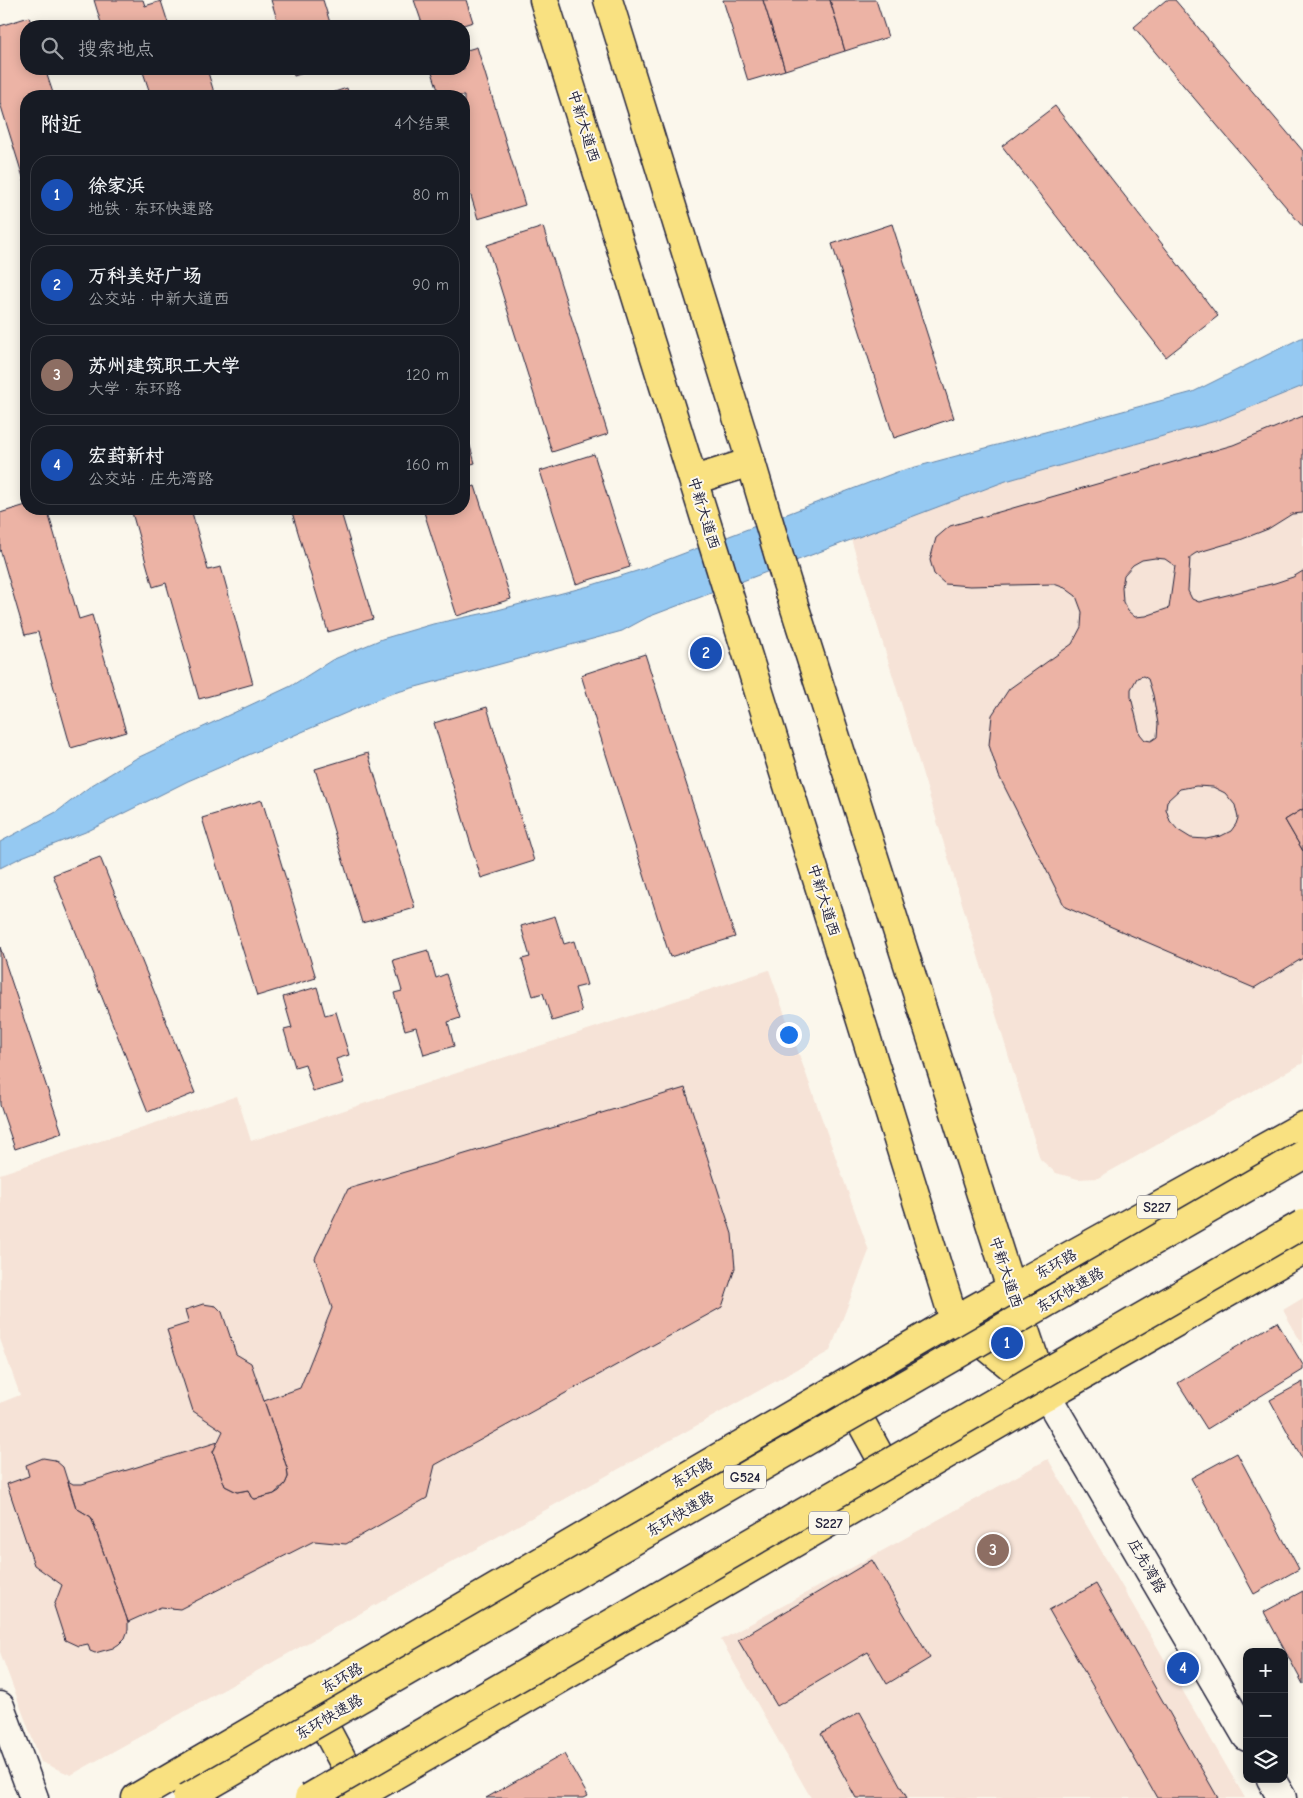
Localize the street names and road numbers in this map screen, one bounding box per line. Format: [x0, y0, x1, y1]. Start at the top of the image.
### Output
street label: 中新大道西 [564, 87, 604, 165]
street label: 中新大道西 [684, 474, 724, 552]
street label: 中新大道西 [804, 861, 844, 939]
road number: S227 [1137, 1196, 1177, 1218]
street label: 中新大道西 [986, 1234, 1026, 1310]
street label: 东环路 [1032, 1245, 1080, 1283]
street label: 东环快速路 [1033, 1263, 1107, 1317]
street label: 东环路 [668, 1454, 716, 1492]
road number: G524 [724, 1465, 766, 1488]
street label: 东环快速路 [643, 1487, 717, 1541]
road number: S227 [809, 1512, 849, 1535]
street label: 庄先湾路 [1124, 1536, 1170, 1596]
street label: 东环路 [318, 1659, 366, 1697]
street label: 东环快速路 [292, 1690, 366, 1744]

